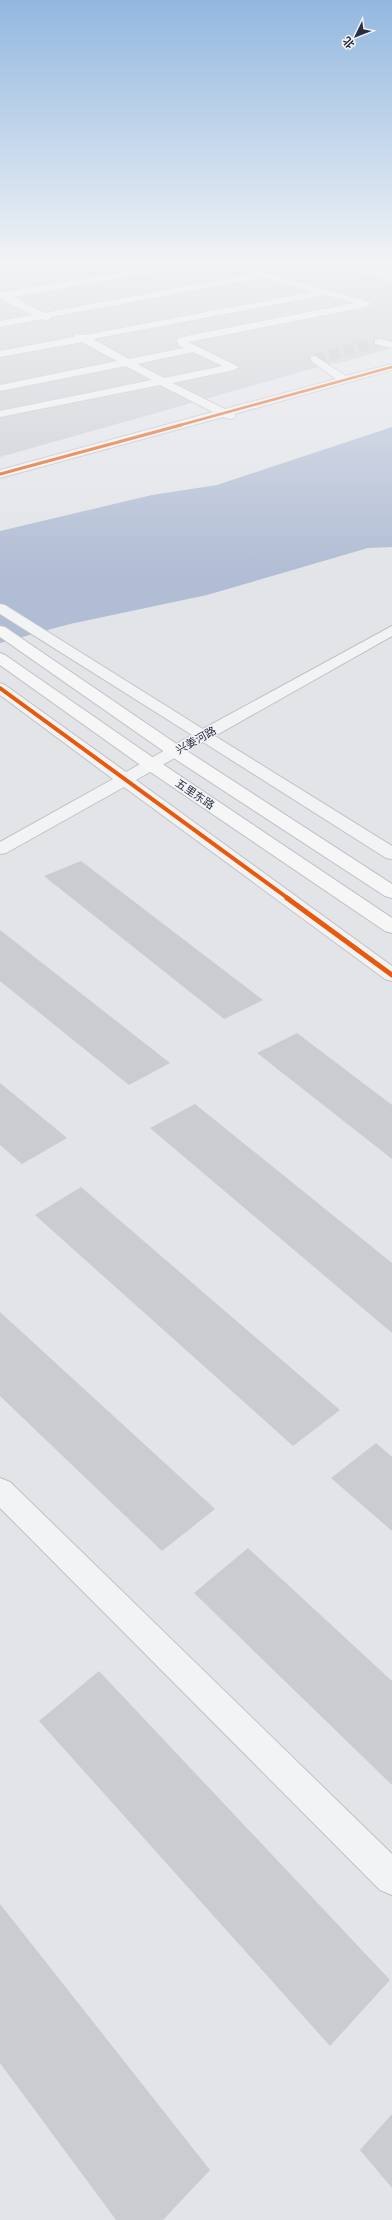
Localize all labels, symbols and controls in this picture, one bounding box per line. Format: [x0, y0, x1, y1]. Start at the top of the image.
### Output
north arrow [336, 16, 376, 56]
text: 北 [340, 34, 358, 52]
street label: 兴姜河路 [173, 723, 219, 757]
street label: 五里东路 [173, 776, 217, 812]

